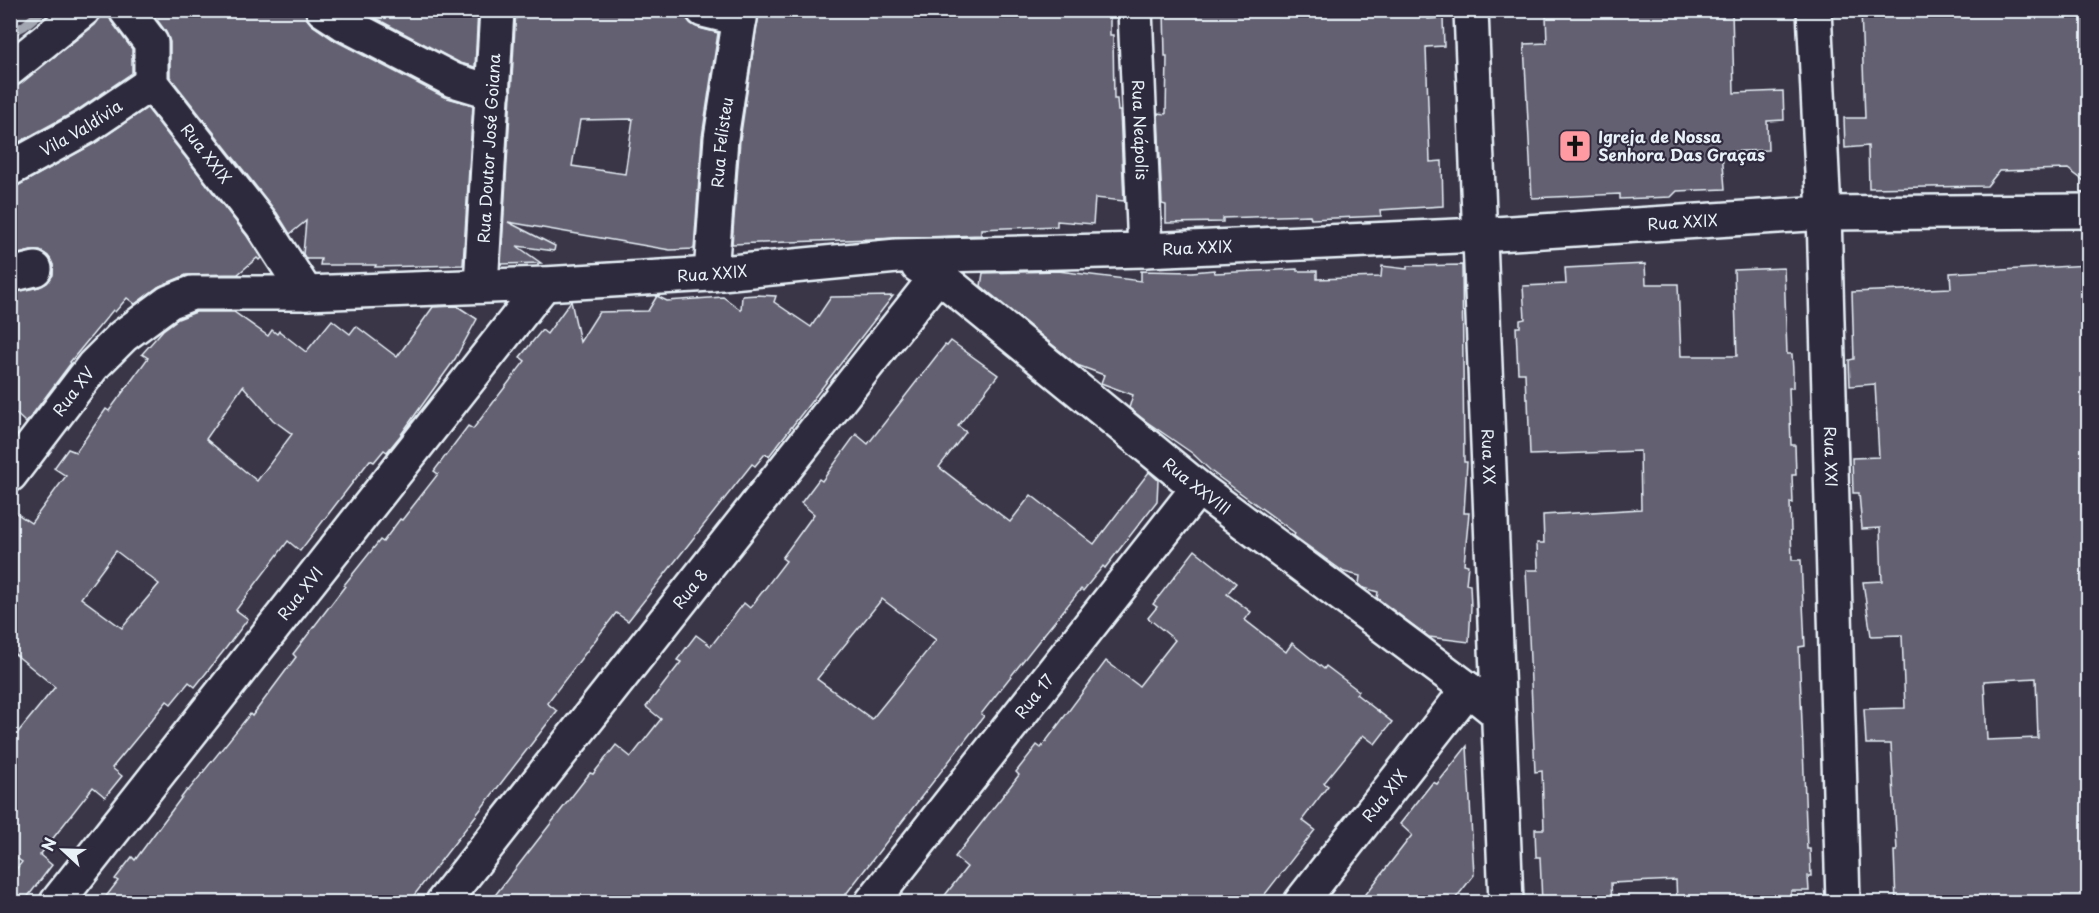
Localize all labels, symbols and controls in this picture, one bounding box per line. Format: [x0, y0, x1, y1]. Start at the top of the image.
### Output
street label: Rua Doutor José Goiana [471, 52, 506, 244]
street label: Rua Neápolis [1127, 79, 1155, 180]
street label: Vila Valdívia [35, 93, 126, 161]
street label: Rua Felisteu [704, 95, 738, 189]
street label: Rua XXIX [176, 118, 238, 188]
place label: Igreja de Nossa Senhora Das Graças [1598, 124, 1765, 166]
church icon: Igreja de Nossa Senhora Das Graças [1557, 128, 1593, 164]
street label: Rua XXIX [1647, 207, 1719, 235]
street label: Rua XXIX [1162, 233, 1233, 260]
street label: Rua XXIX [676, 258, 749, 287]
street label: Rua XV [46, 361, 100, 421]
street label: Rua XXI [1819, 426, 1845, 487]
street label: Rua XX [1476, 428, 1503, 485]
street label: Rua XXVIII [1158, 451, 1236, 520]
street label: Rua XVI [271, 561, 328, 625]
street label: Rua 8 [666, 563, 713, 613]
street label: Rua 17 [1008, 668, 1059, 723]
street label: Rua XIX [1355, 764, 1412, 826]
north arrow [33, 820, 93, 880]
text: N [35, 834, 62, 854]

